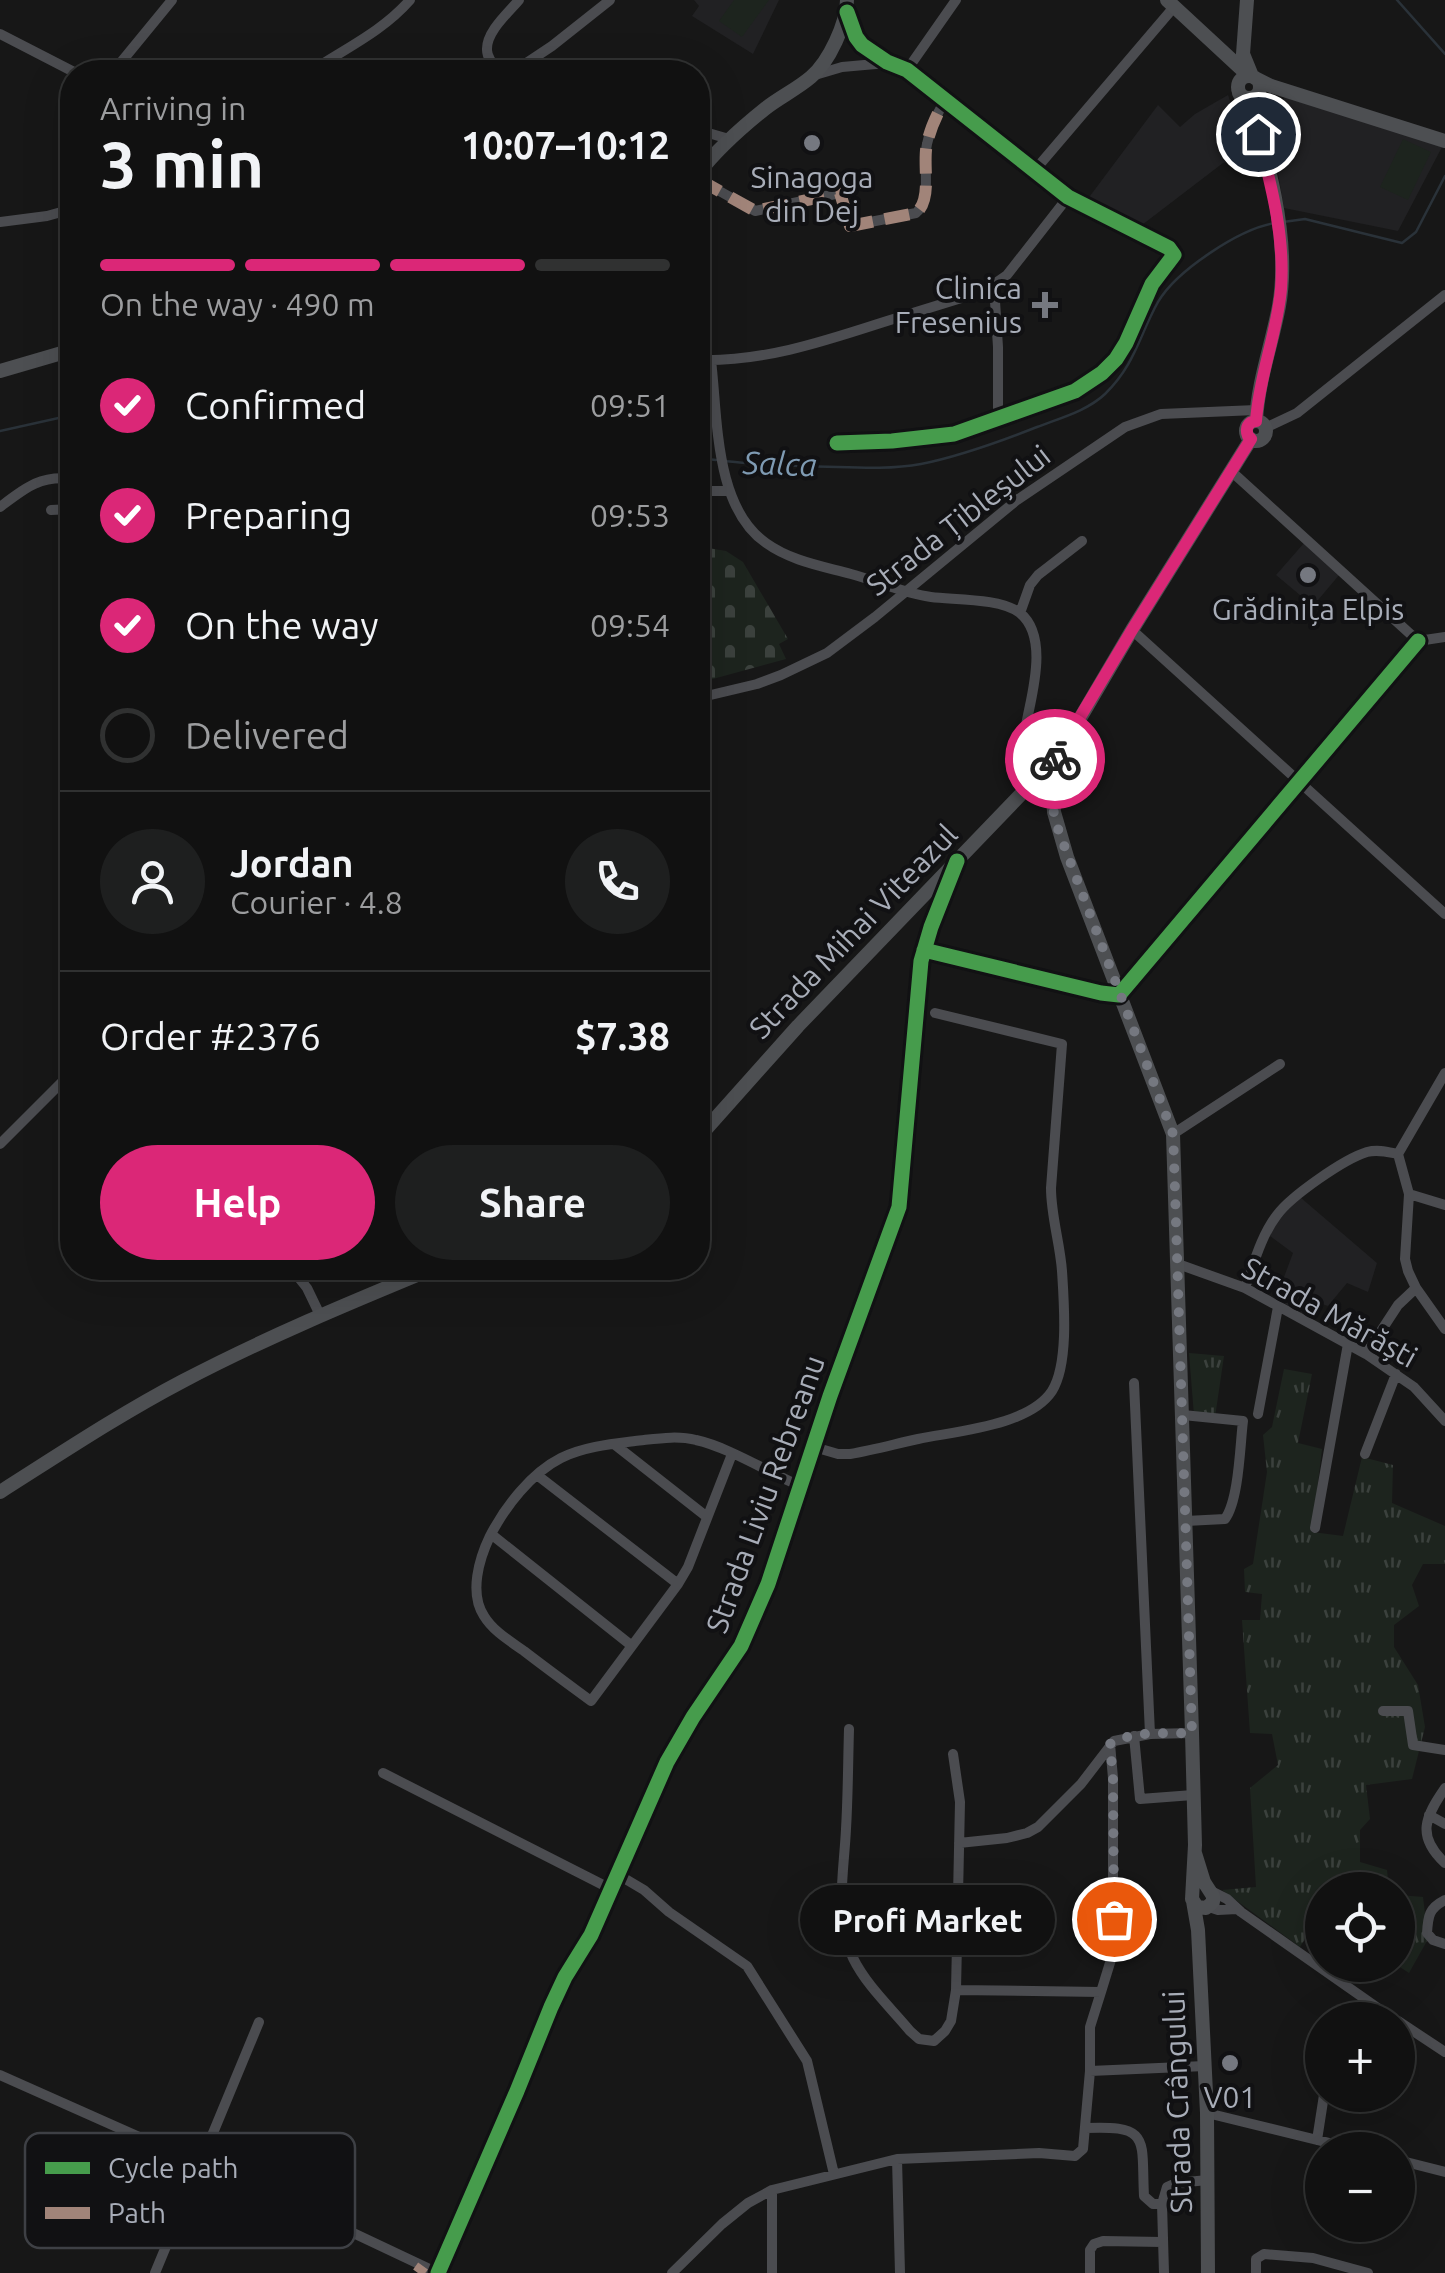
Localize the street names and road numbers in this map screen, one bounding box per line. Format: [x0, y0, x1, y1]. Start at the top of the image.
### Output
street label: Strada Țibleșului [860, 438, 1056, 602]
street label: Strada Mihai Viteazul [742, 817, 964, 1045]
street label: Strada Mărăști [1237, 1250, 1423, 1374]
street label: Strada Liviu Rebreanu [699, 1351, 831, 1637]
street label: Strada Crângului [1156, 1990, 1198, 2214]

